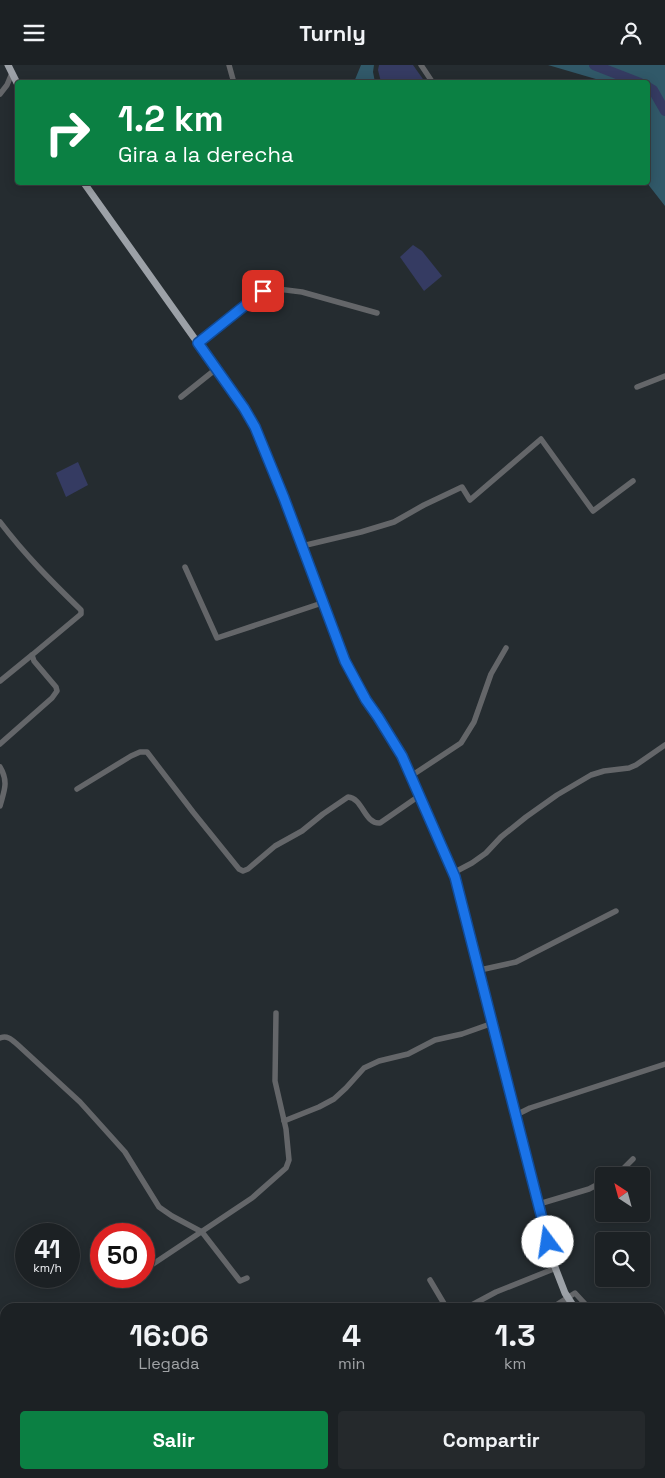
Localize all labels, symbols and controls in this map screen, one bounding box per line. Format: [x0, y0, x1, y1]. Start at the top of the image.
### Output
icon: menu [20, 19, 48, 47]
text: Turnly [299, 19, 366, 47]
icon: person [617, 19, 645, 47]
text: 1.2 km [118, 97, 224, 141]
icon: right [35, 100, 100, 165]
text: Gira a la derecha [118, 140, 294, 168]
pin [242, 270, 284, 312]
icon: arrive [249, 277, 277, 305]
north arrow [595, 1167, 650, 1223]
map controls [595, 1167, 650, 1287]
position arrow [521, 1215, 573, 1267]
speed limit sign: 50 [90, 1223, 155, 1288]
button: search [595, 1232, 650, 1287]
text: 41 [34, 1233, 61, 1265]
text: km/h [33, 1260, 62, 1276]
text: 16:06 [129, 1316, 208, 1355]
text: 4 [342, 1316, 361, 1355]
text: 1.3 [495, 1316, 536, 1355]
text: Llegada [138, 1353, 199, 1374]
text: min [338, 1353, 365, 1374]
text: km [504, 1353, 526, 1374]
button: Salir [20, 1411, 328, 1469]
button: Compartir [338, 1411, 645, 1469]

